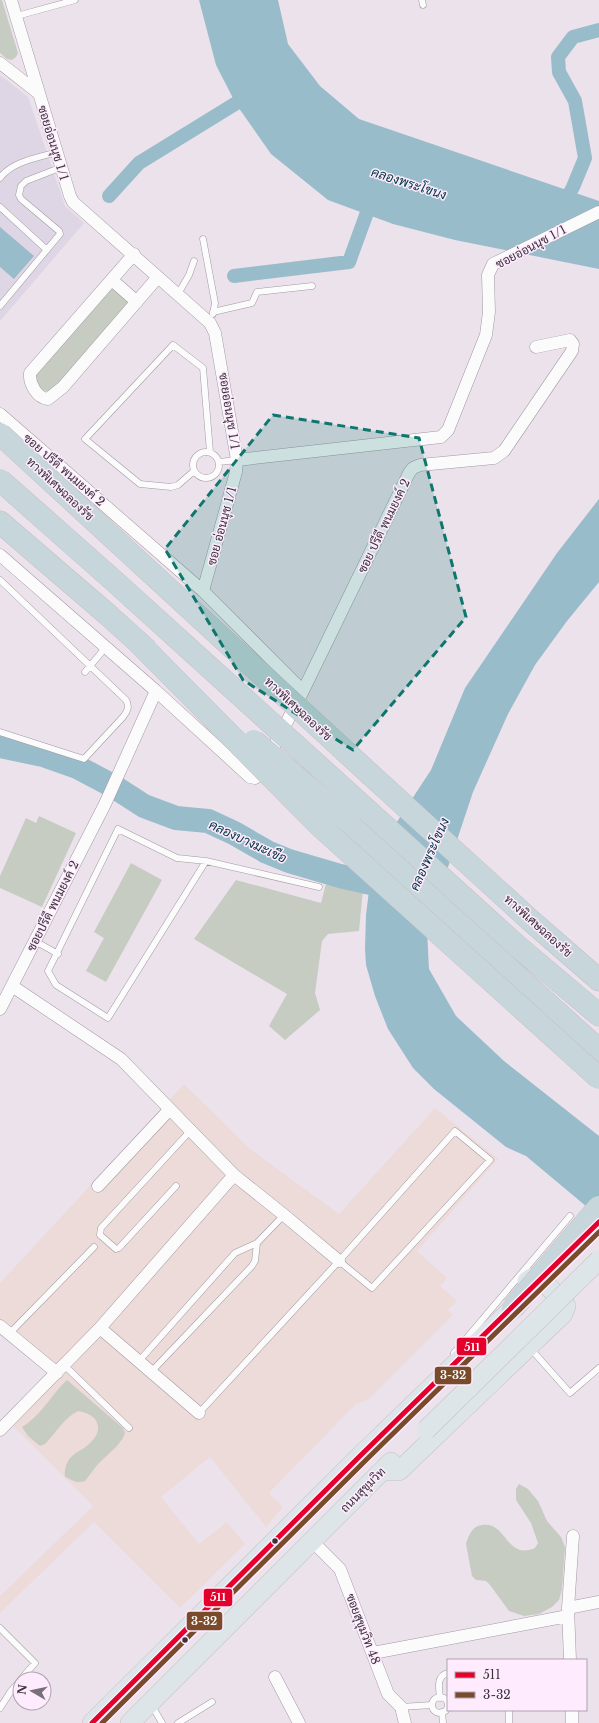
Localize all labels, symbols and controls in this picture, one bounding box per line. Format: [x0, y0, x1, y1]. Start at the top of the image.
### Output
street label: ซอยอ่อนนุช 1/1 [33, 104, 72, 183]
water label: คลองพระโขนง [369, 163, 449, 204]
street label: ซอยอ่อนนุช 1/1 [493, 222, 569, 273]
street label: ซอยอ่อนนุช 1/1 [214, 371, 243, 451]
street label: ซอย ปรีดี พนมยงค์ 2 [21, 430, 108, 509]
street label: ทางพิเศษฉลองรัช [24, 454, 97, 524]
street label: ซอย ปรีดี พนมยงค์ 2 [354, 476, 413, 575]
street label: ซอย อ่อนนุช 1/1 [204, 485, 241, 567]
street label: ทางพิเศษฉลองรัช [262, 674, 335, 744]
water label: คลองบางมะเขือ [206, 815, 290, 867]
water label: คลองพระโขนง [406, 815, 453, 893]
street label: ซอยปรีดี พนมยงค์ 2 [23, 858, 82, 954]
street label: ทางพิเศษฉลองรัช [501, 891, 575, 960]
line badge: 511 [456, 1337, 487, 1356]
text: 511 [464, 1340, 480, 1354]
line badge: 3-32 [434, 1366, 472, 1385]
text: 3-32 [440, 1368, 466, 1382]
street label: ถนนสุขุมวิท [337, 1464, 390, 1517]
unlabelled marker [270, 1536, 280, 1546]
line badge: 511 [203, 1588, 233, 1607]
text: 511 [210, 1590, 226, 1604]
street label: ซอยสุขุมวิท 48 [341, 1591, 384, 1667]
line badge: 3-32 [186, 1611, 223, 1631]
text: 3-32 [191, 1614, 217, 1628]
unlabelled marker [180, 1635, 190, 1645]
legend [447, 1659, 587, 1711]
text: 511 [483, 1667, 501, 1682]
north arrow [12, 1671, 52, 1711]
text: N [14, 1683, 30, 1696]
text: 3-32 [483, 1687, 511, 1702]

